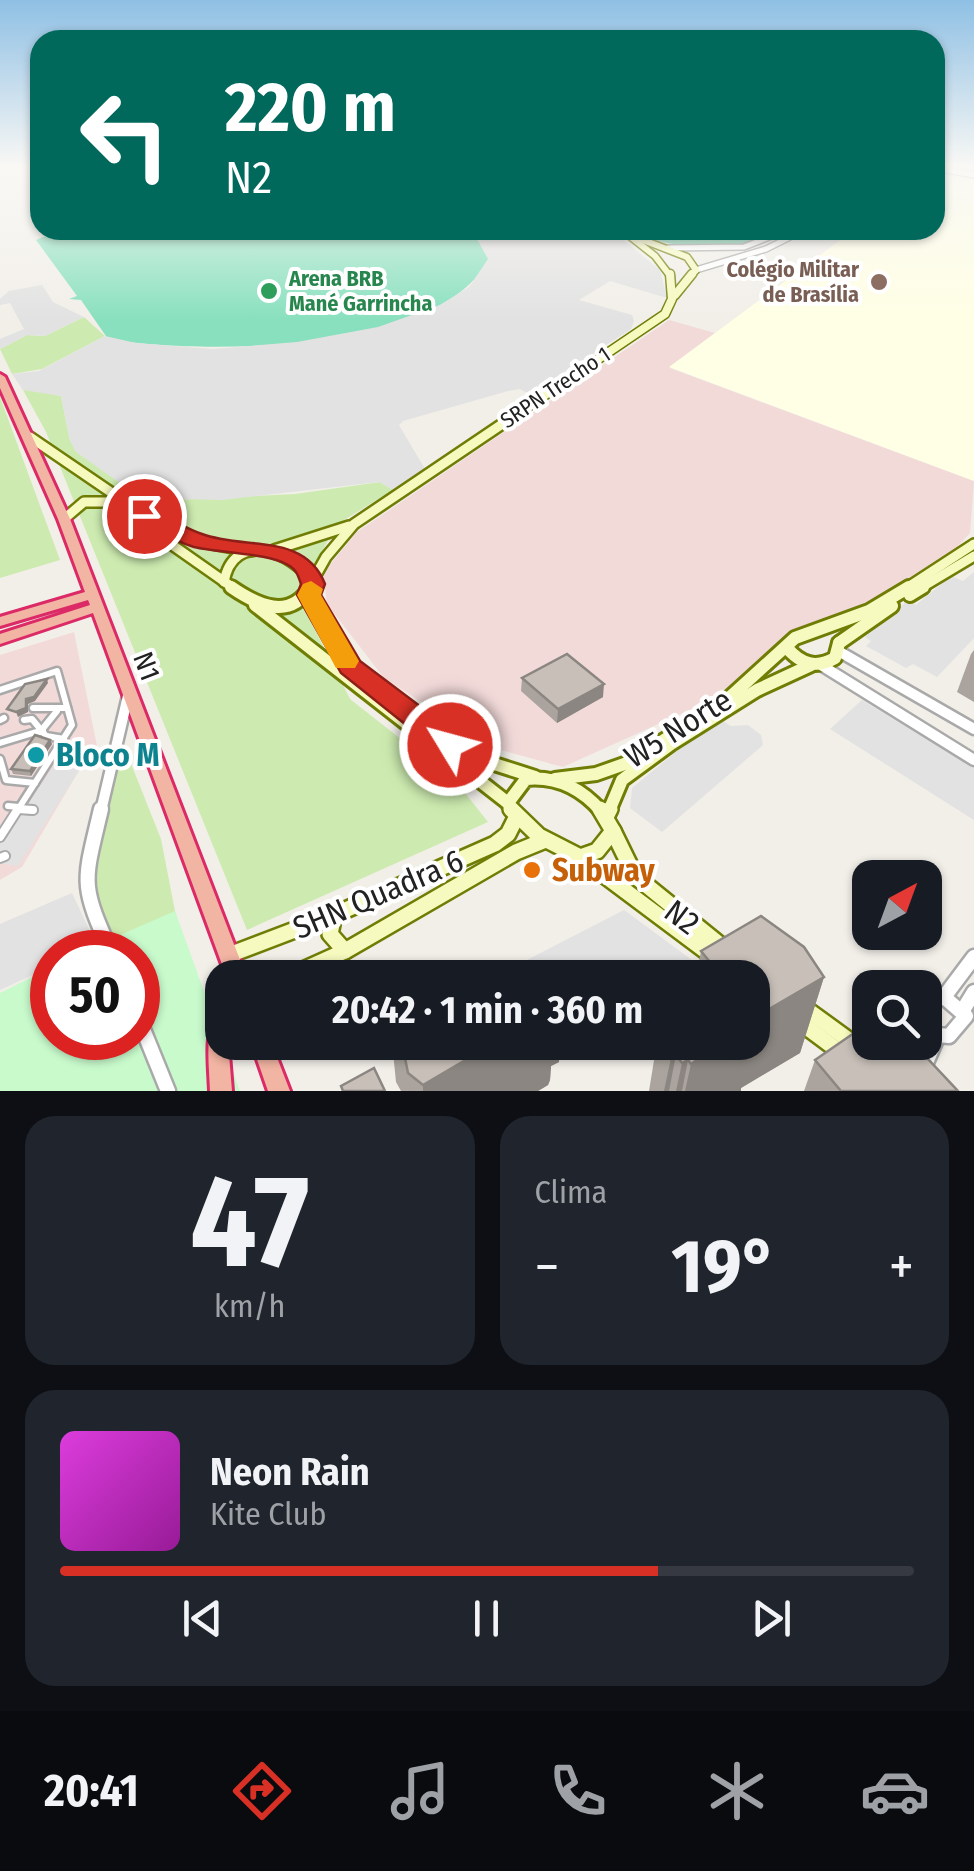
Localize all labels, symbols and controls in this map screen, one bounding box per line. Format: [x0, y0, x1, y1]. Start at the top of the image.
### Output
text: 220 m [225, 66, 396, 150]
icon: left [60, 70, 190, 200]
text: N2 [225, 151, 272, 205]
place label: Colégio Militar de Brasília [726, 256, 860, 308]
place label: Arena BRB Mané Garrincha [288, 265, 432, 317]
marker: Colégio Militar de Brasília [868, 271, 890, 293]
marker: Arena BRB Mané Garrincha [258, 280, 280, 302]
street label: SRPN Trecho 1 [495, 341, 615, 434]
pin [102, 474, 187, 559]
icon: arrive [117, 489, 172, 544]
street label: N1 [126, 647, 167, 685]
street label: W5 Norte [617, 680, 739, 776]
position arrow [398, 693, 502, 797]
place label: Bloco M [56, 736, 160, 774]
marker: Bloco M [25, 744, 47, 766]
street label: SHN Quadra 6 [287, 841, 469, 947]
place label: Subway [552, 851, 655, 889]
marker: Subway [521, 859, 543, 881]
north arrow [852, 860, 942, 950]
map controls [852, 860, 942, 1060]
street label: N2 [657, 892, 707, 942]
speed limit sign: 50 [30, 930, 160, 1060]
button: search [852, 970, 942, 1060]
text: 20:42 · 1 min · 360 m [332, 987, 643, 1033]
text: 47 [190, 1144, 309, 1300]
text: Clima [535, 1173, 607, 1211]
text: 19° [671, 1222, 777, 1312]
text: − [535, 1234, 559, 1300]
text: + [889, 1234, 914, 1300]
text: km/h [214, 1287, 285, 1325]
text: Neon Rain [210, 1449, 370, 1495]
text: Kite Club [210, 1495, 326, 1533]
icon: previous [175, 1591, 230, 1646]
icon: pause [459, 1591, 514, 1646]
icon: next [744, 1591, 799, 1646]
icon: directions [227, 1756, 297, 1826]
icon: music [385, 1756, 455, 1826]
icon: phone [543, 1756, 613, 1826]
icon: climate [702, 1756, 772, 1826]
icon: car [860, 1756, 930, 1826]
text: 20:41 [44, 1764, 139, 1818]

